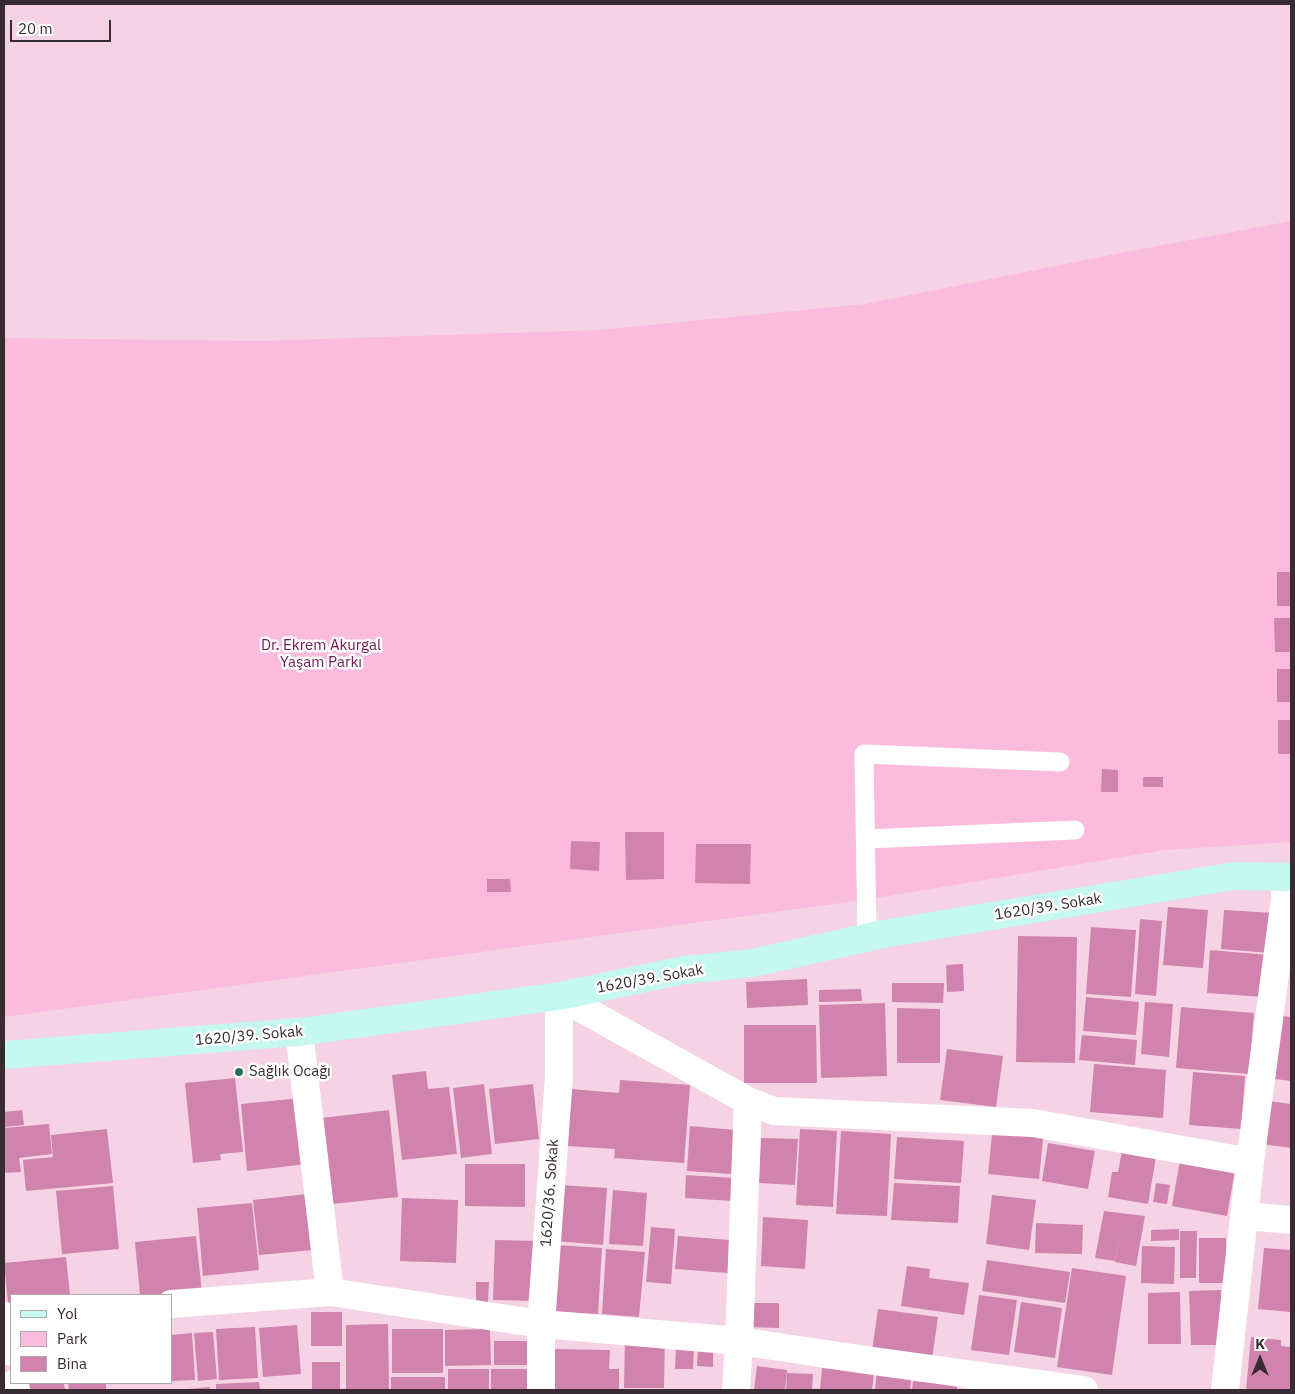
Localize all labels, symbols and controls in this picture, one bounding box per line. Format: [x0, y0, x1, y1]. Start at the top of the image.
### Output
scale bar [12, 10, 114, 42]
text: 20 m [18, 19, 53, 38]
park label: Dr. Ekrem Akurgal Yaşam Parkı [261, 637, 381, 672]
street label: 1620/39. Sokak [993, 890, 1103, 924]
street label: 1620/39. Sokak [595, 961, 705, 997]
street label: 1620/39. Sokak [194, 1022, 304, 1050]
place label: Sağlık Ocağı [249, 1063, 331, 1081]
marker: Sağlık Ocağı [233, 1066, 245, 1078]
street label: 1620/36. Sokak [537, 1138, 563, 1248]
legend [10, 1294, 172, 1384]
text: Yol [57, 1304, 78, 1323]
text: Park [57, 1329, 87, 1348]
north arrow [1235, 1334, 1285, 1384]
text: K [1255, 1335, 1265, 1353]
text: Bina [57, 1354, 87, 1373]

